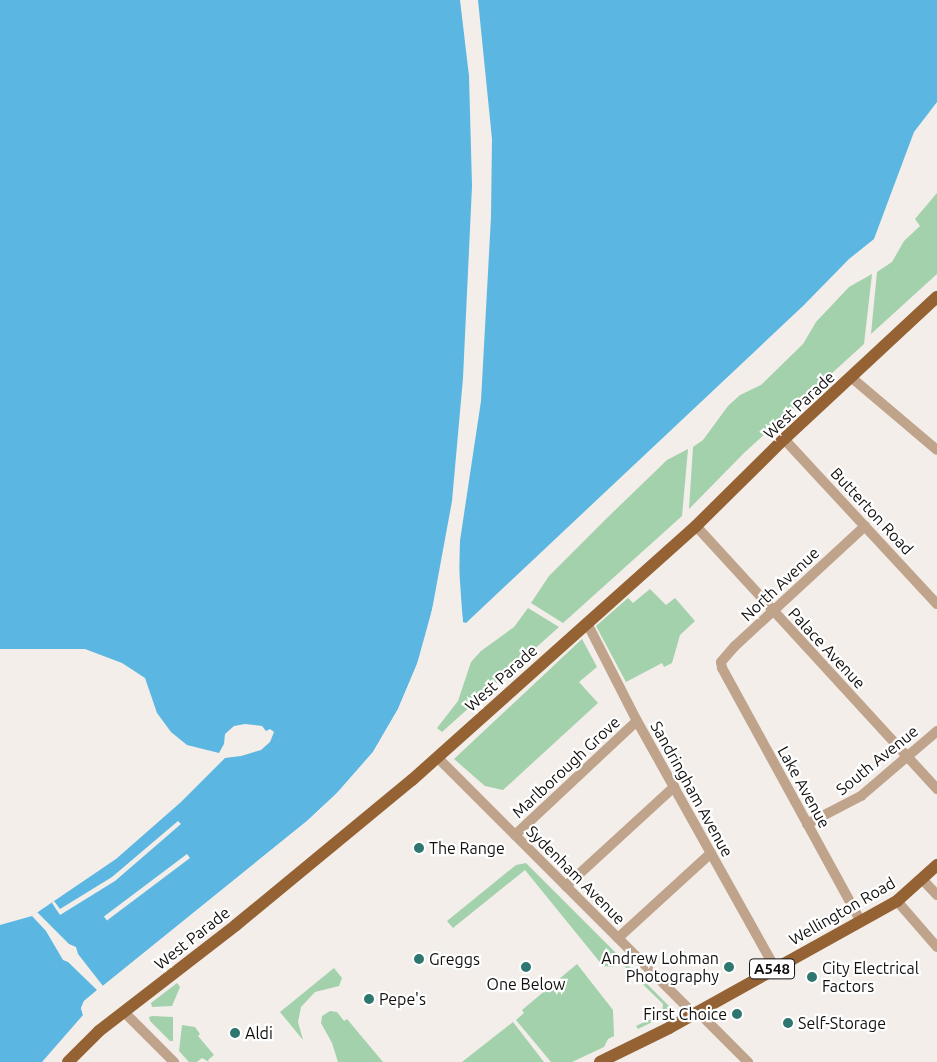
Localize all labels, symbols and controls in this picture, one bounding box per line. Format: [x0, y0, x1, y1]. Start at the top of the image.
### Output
street label: West Parade [759, 367, 839, 443]
street label: Butterton Road [827, 463, 917, 559]
street label: North Avenue [737, 543, 823, 625]
street label: Palace Avenue [785, 603, 869, 693]
street label: West Parade [461, 641, 541, 715]
street label: Marlborough Grove [508, 712, 624, 822]
street label: Sandringham Avenue [647, 718, 737, 860]
street label: South Avenue [832, 721, 922, 799]
street label: Lake Avenue [774, 743, 834, 831]
street label: Sydenham Avenue [523, 822, 629, 928]
place label: The Range [429, 838, 505, 858]
marker: The Range [413, 842, 425, 854]
street label: Wellington Road [786, 873, 898, 949]
street label: West Parade [150, 903, 234, 973]
place label: Andrew Lohman Photography [601, 948, 719, 986]
place label: Greggs [429, 949, 480, 969]
marker: Greggs [413, 953, 425, 965]
road number: A548 [748, 956, 796, 982]
place label: City Electrical Factors [822, 958, 919, 996]
marker: One Below [520, 961, 532, 973]
marker: Andrew Lohman Photography [723, 961, 735, 973]
marker: City Electrical Factors [806, 971, 818, 983]
place label: One Below [487, 974, 565, 994]
place label: Pepe's [379, 989, 426, 1009]
marker: Pepe's [363, 993, 375, 1005]
place label: First Choice [643, 1004, 727, 1024]
marker: First Choice [731, 1008, 743, 1020]
place label: Self-Storage [798, 1013, 886, 1033]
marker: Self-Storage [782, 1017, 794, 1029]
place label: Aldi [245, 1023, 273, 1043]
marker: Aldi [229, 1027, 241, 1039]

